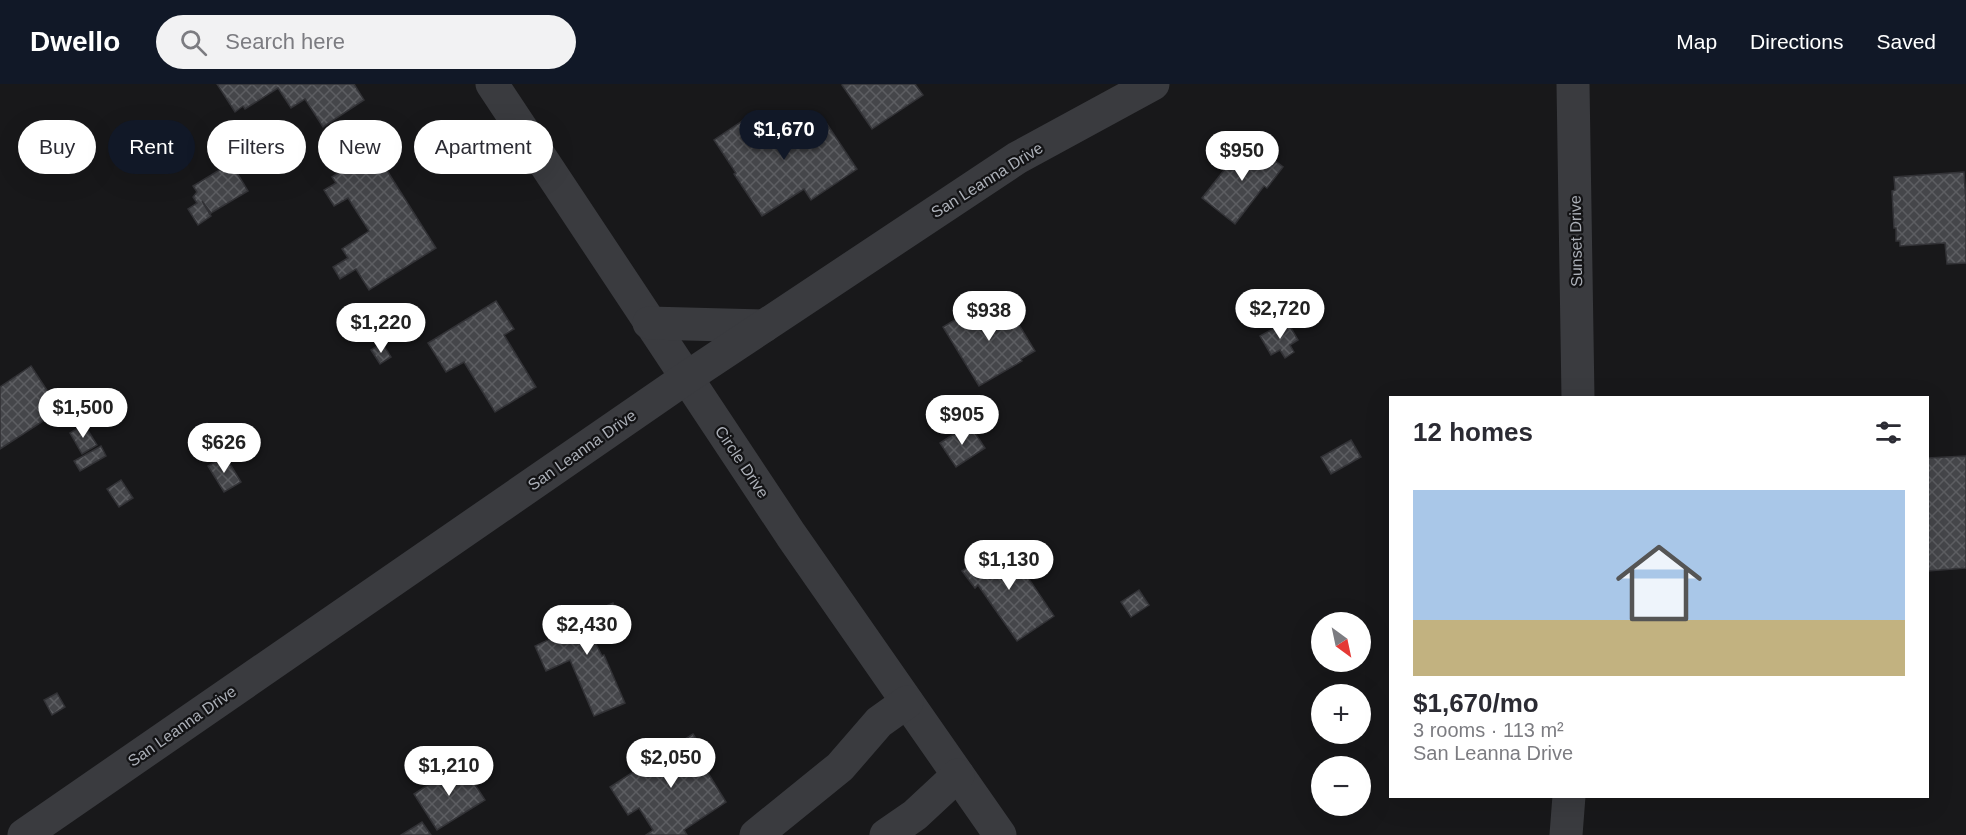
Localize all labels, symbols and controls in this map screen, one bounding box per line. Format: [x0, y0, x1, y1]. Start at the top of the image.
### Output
search box [156, 15, 576, 69]
text: Dwello [30, 26, 120, 57]
icon: search [177, 26, 210, 59]
text: Search here [225, 29, 345, 54]
text: Map [1676, 30, 1717, 53]
text: Directions [1750, 30, 1843, 53]
text: Saved [1876, 30, 1936, 53]
pin: $1,670 [735, 110, 833, 161]
text: $1,670 [753, 118, 815, 140]
chip: Buy [18, 120, 96, 174]
chip: Rent [108, 120, 195, 174]
chip: Filters [207, 120, 306, 174]
chip: New [318, 120, 402, 174]
chip: Apartment [414, 120, 553, 174]
pin: $950 [1206, 131, 1278, 182]
street label: San Leanna Drive [928, 139, 1046, 221]
text: $950 [1220, 139, 1264, 161]
street label: Sunset Drive [1567, 195, 1585, 287]
pin: $2,720 [1231, 289, 1329, 340]
pin: $938 [953, 291, 1025, 342]
text: $2,720 [1249, 297, 1311, 319]
text: $938 [967, 299, 1011, 321]
pin: $1,220 [332, 303, 430, 354]
text: $1,220 [350, 311, 412, 333]
pin: $1,500 [34, 388, 132, 439]
pin: $905 [926, 395, 998, 446]
text: $1,500 [52, 396, 114, 418]
text: $905 [940, 403, 984, 425]
street label: San Leanna Drive [525, 406, 639, 494]
icon: filters [1872, 416, 1905, 449]
text: 12 homes [1413, 417, 1533, 447]
pin: $626 [188, 423, 260, 474]
street label: Circle Drive [712, 423, 772, 501]
text: $626 [202, 431, 246, 453]
icon: home [1605, 529, 1713, 637]
pin: $1,130 [960, 540, 1058, 591]
text: $1,130 [978, 548, 1040, 570]
pin: $2,430 [538, 605, 636, 656]
north arrow [1311, 612, 1371, 672]
map controls [1311, 612, 1371, 816]
text: $2,430 [556, 613, 618, 635]
street label: San Leanna Drive [125, 682, 239, 770]
button: + [1311, 684, 1371, 744]
text: $1,670/mo [1413, 688, 1539, 718]
text: 3 rooms · 113 m² [1413, 719, 1564, 741]
pin: $2,050 [622, 738, 720, 789]
text: San Leanna Drive [1413, 742, 1573, 764]
pin: $1,210 [400, 746, 498, 797]
text: $2,050 [640, 746, 702, 768]
text: $1,210 [418, 754, 480, 776]
button: − [1311, 756, 1371, 816]

